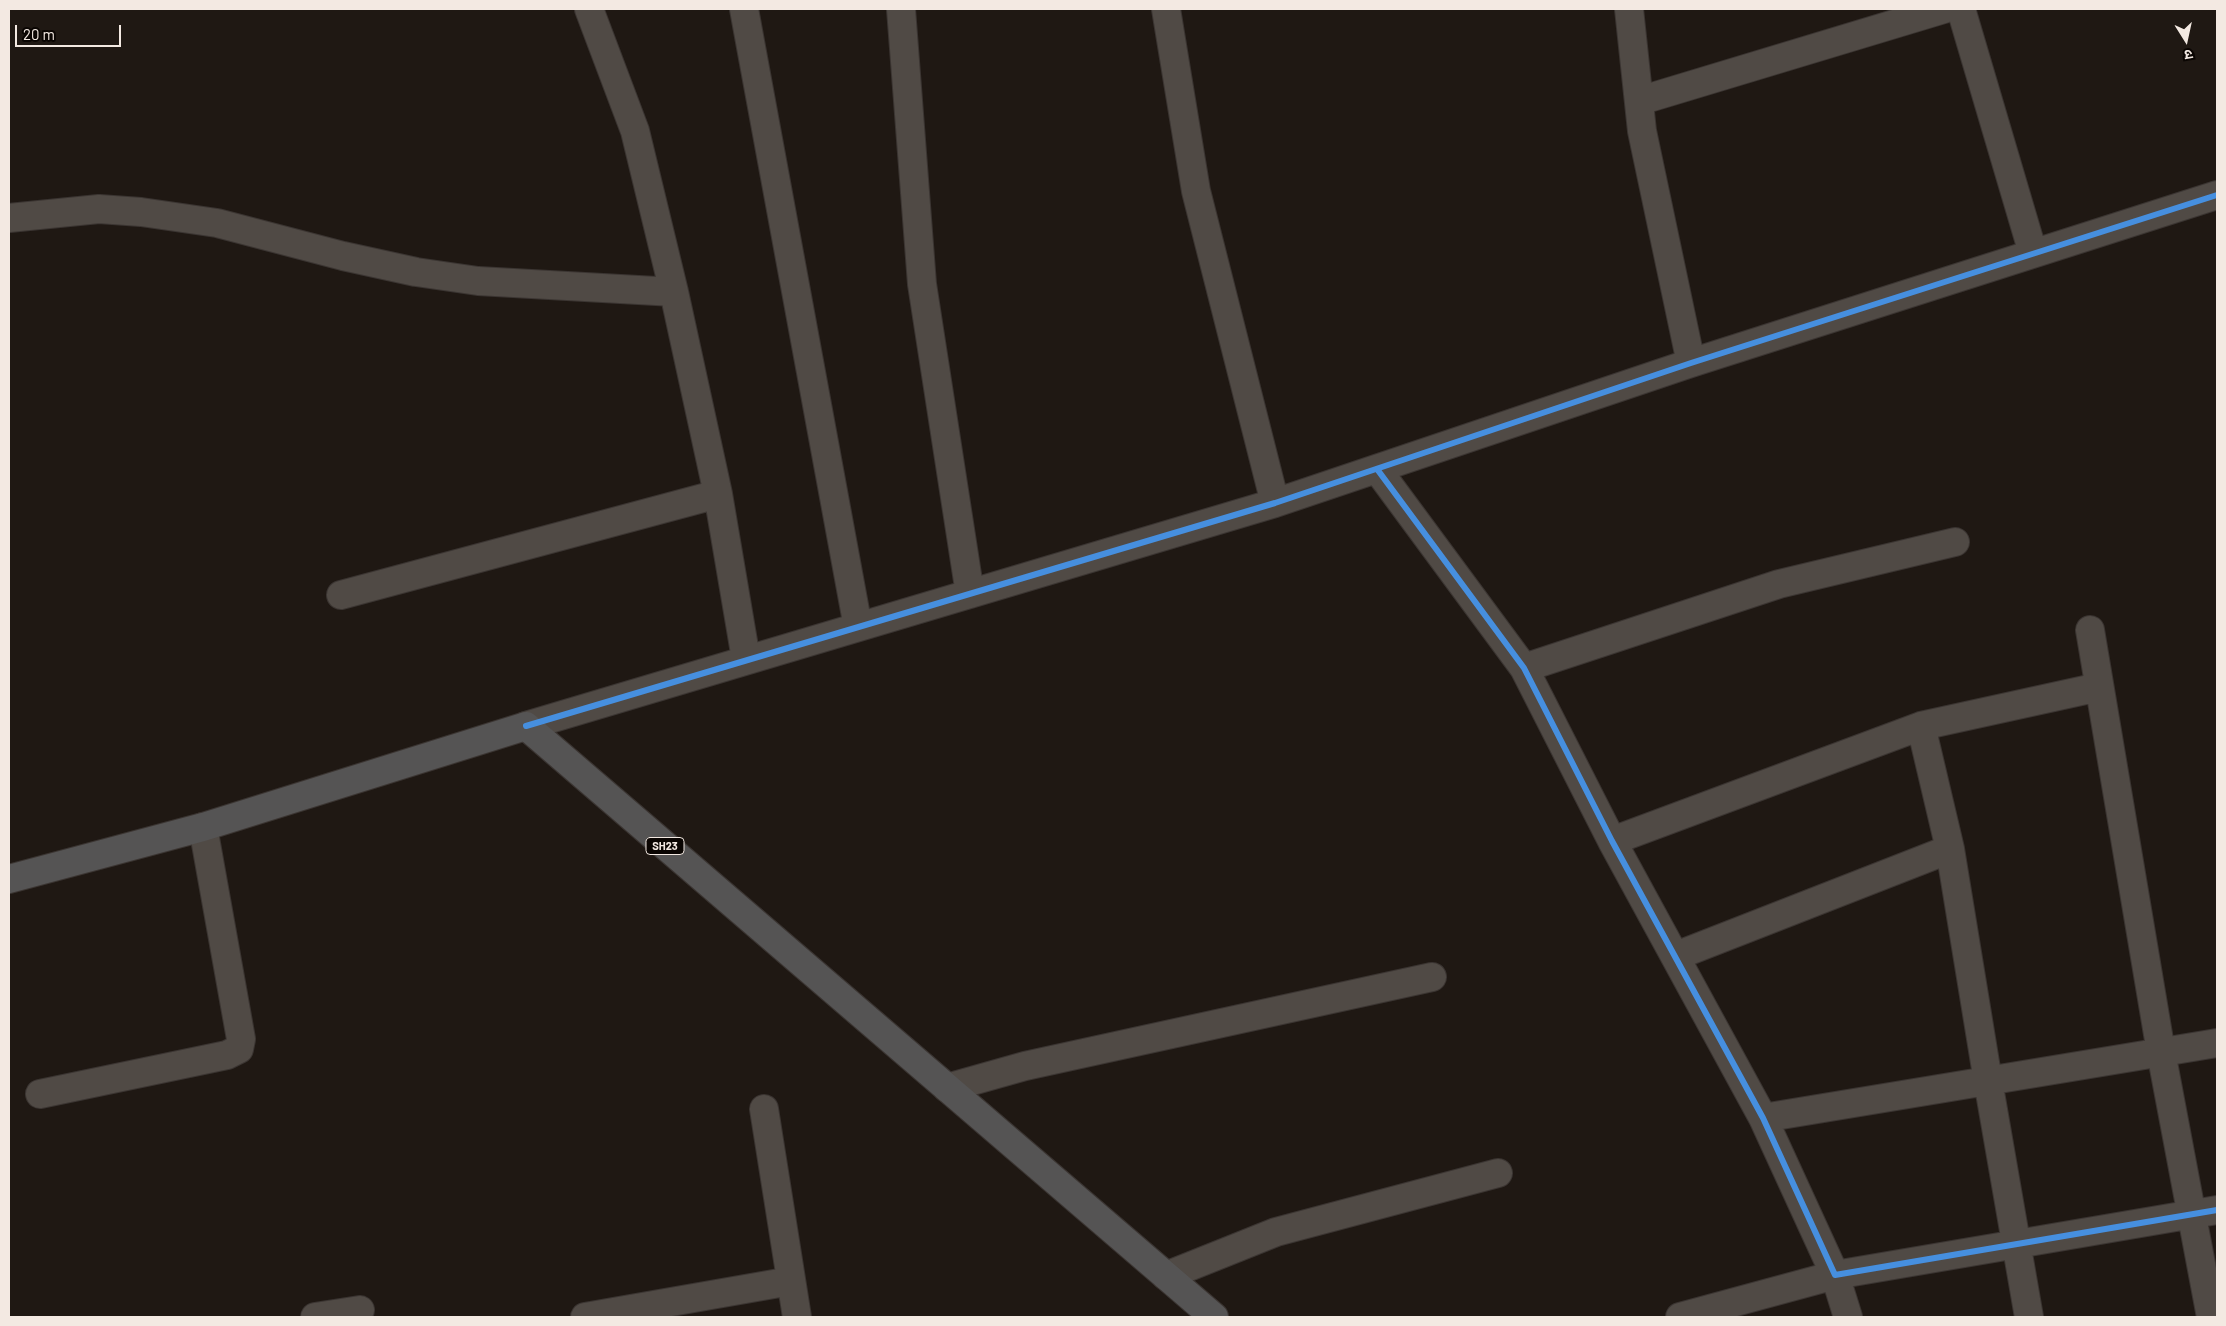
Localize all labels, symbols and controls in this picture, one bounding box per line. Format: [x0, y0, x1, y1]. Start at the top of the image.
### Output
scale bar [18, 15, 124, 47]
north arrow [2161, 15, 2211, 65]
text: 20 m [23, 25, 55, 43]
text: उ [2183, 46, 2194, 64]
road number: SH23 [646, 838, 684, 854]

